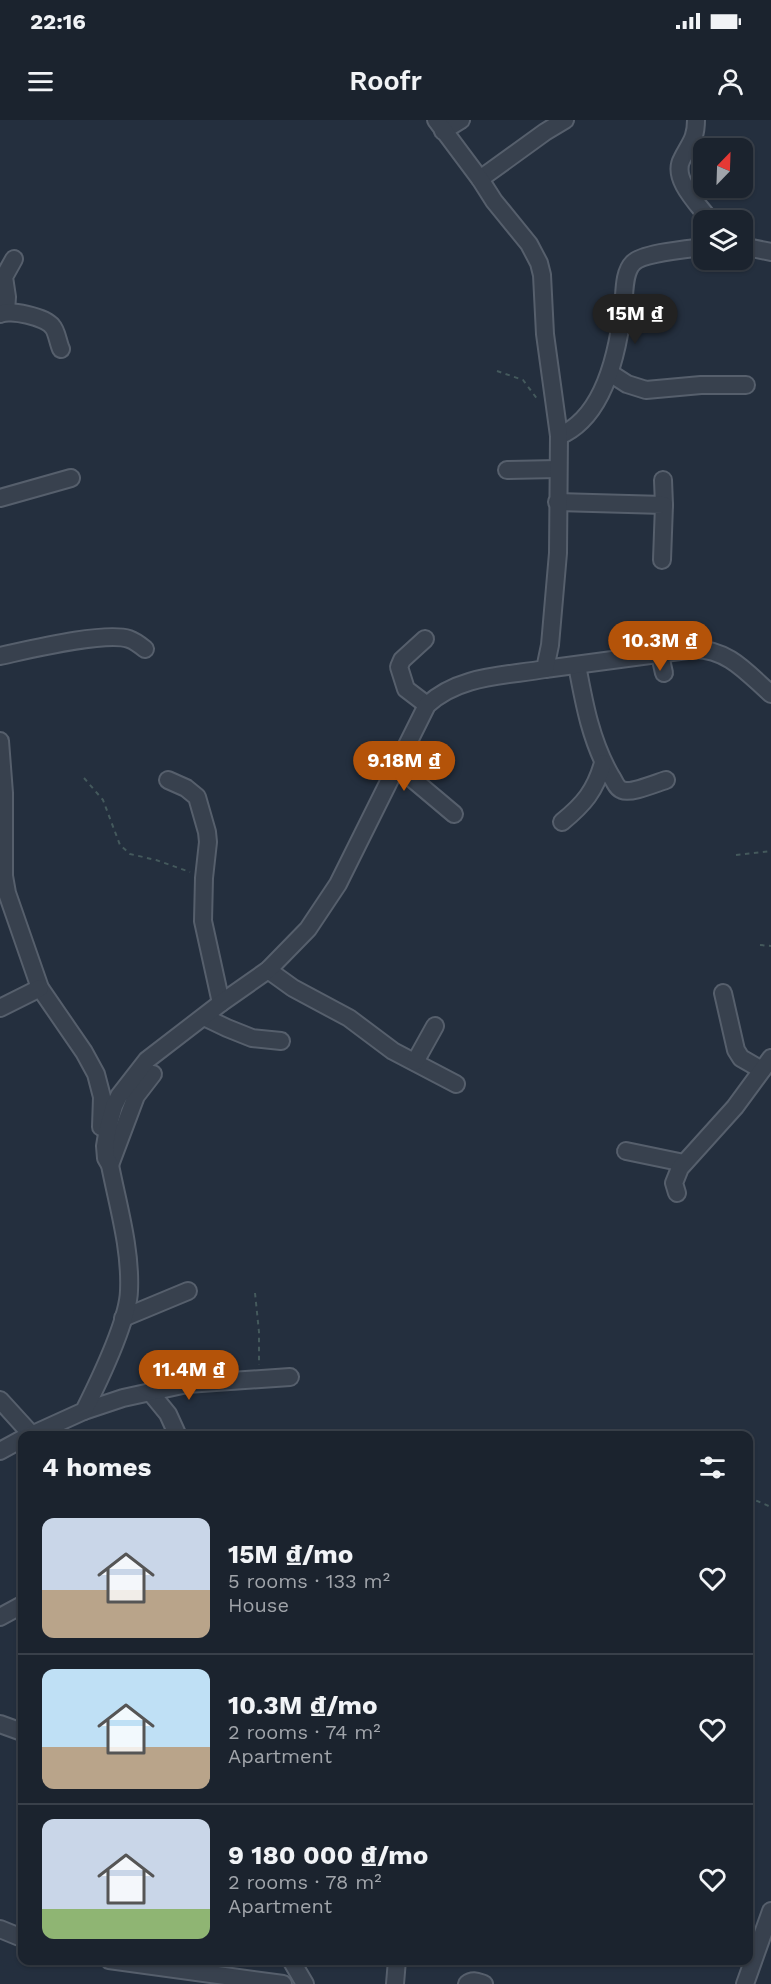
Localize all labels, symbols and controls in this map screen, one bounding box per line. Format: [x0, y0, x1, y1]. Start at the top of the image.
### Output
text: 22:16 [30, 9, 86, 34]
icon: menu [24, 65, 57, 98]
text: Roofr [349, 65, 422, 97]
icon: person [714, 65, 747, 98]
north arrow [693, 138, 753, 198]
map controls [693, 138, 753, 270]
button: layers [693, 210, 753, 270]
pin: 15M ₫ [593, 294, 677, 345]
text: 15M ₫ [607, 301, 663, 325]
pin: 10.3M ₫ [605, 621, 715, 672]
text: 10.3M ₫ [622, 628, 698, 652]
pin: 9.18M ₫ [349, 741, 459, 792]
text: 9.18M ₫ [367, 748, 441, 772]
pin: 11.4M ₫ [134, 1350, 244, 1401]
text: 11.4M ₫ [153, 1357, 225, 1381]
icon: filters [696, 1451, 729, 1484]
text: 4 homes [42, 1452, 151, 1482]
text: 15M ₫/mo [228, 1539, 353, 1569]
icon: home [90, 1542, 162, 1614]
icon: heart [696, 1562, 729, 1595]
text: 5 rooms · 133 m² [228, 1569, 390, 1593]
text: House [228, 1593, 289, 1617]
text: 10.3M ₫/mo [228, 1690, 378, 1720]
icon: home [90, 1693, 162, 1765]
icon: heart [696, 1713, 729, 1746]
text: 2 rooms · 74 m² [228, 1720, 381, 1744]
text: Apartment [228, 1744, 332, 1768]
text: 9 180 000 ₫/mo [228, 1840, 428, 1870]
icon: home [90, 1843, 162, 1915]
icon: heart [696, 1863, 729, 1896]
text: 2 rooms · 78 m² [228, 1870, 382, 1894]
text: Apartment [228, 1894, 332, 1918]

